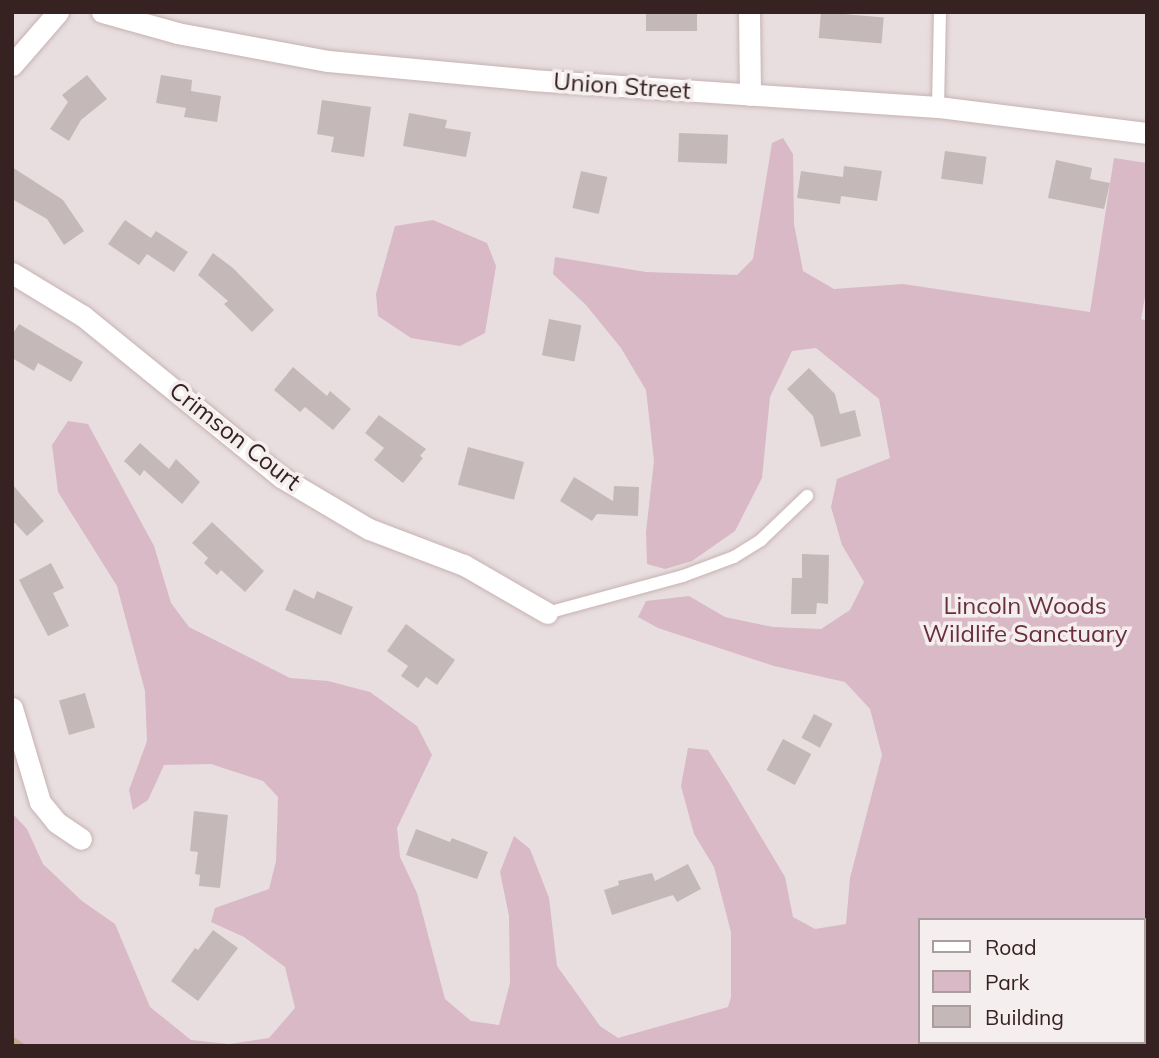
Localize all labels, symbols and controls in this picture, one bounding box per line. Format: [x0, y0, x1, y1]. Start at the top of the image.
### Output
street label: Union Street [552, 67, 692, 105]
street label: Crimson Court [164, 376, 306, 496]
park label: Lincoln Woods Wildlife Sanctuary [922, 592, 1128, 648]
legend [918, 918, 1145, 1044]
text: Road [985, 934, 1036, 960]
text: Park [985, 969, 1029, 995]
text: Building [985, 1004, 1064, 1030]

